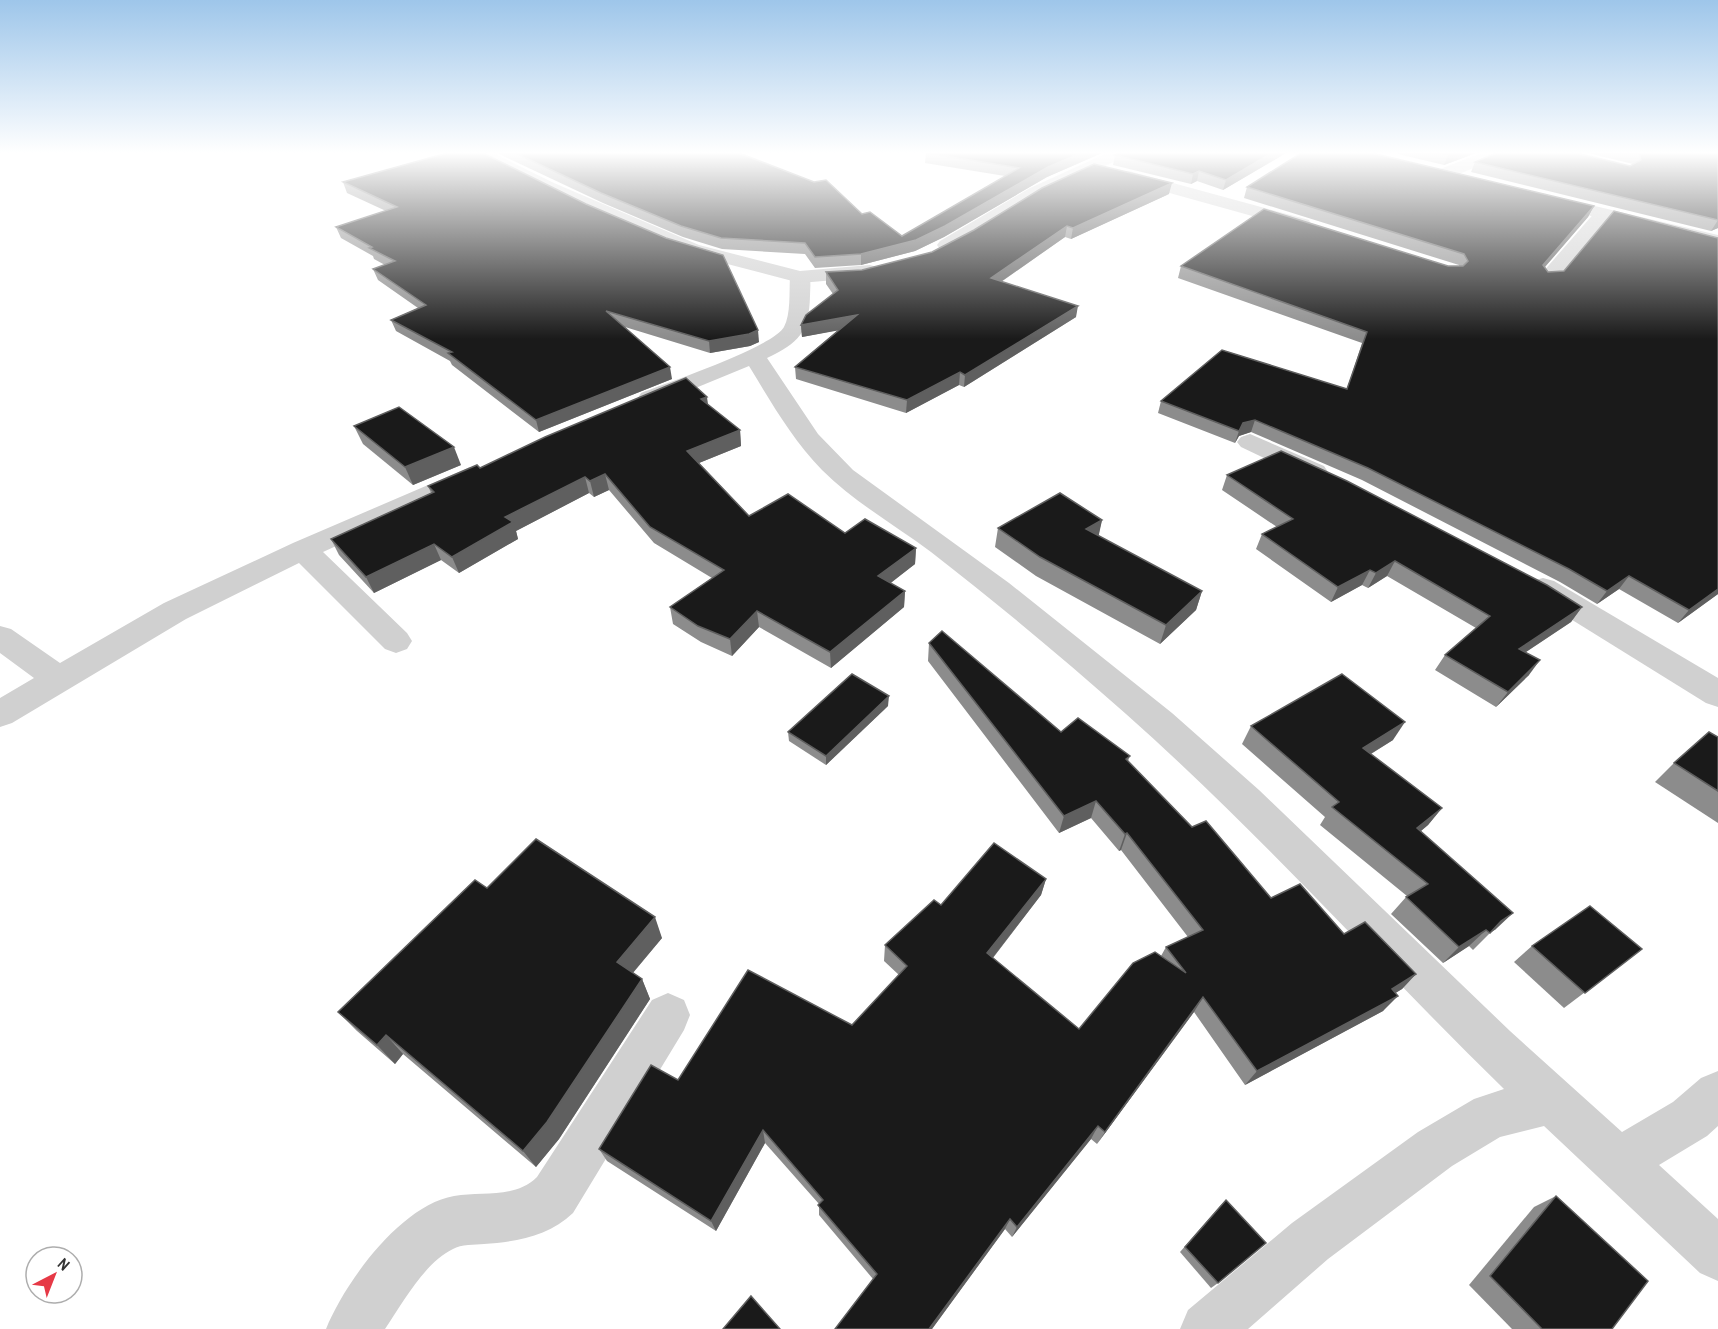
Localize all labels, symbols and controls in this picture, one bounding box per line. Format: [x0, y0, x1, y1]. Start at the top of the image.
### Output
north arrow [24, 1245, 84, 1305]
text: N [53, 1253, 75, 1275]

